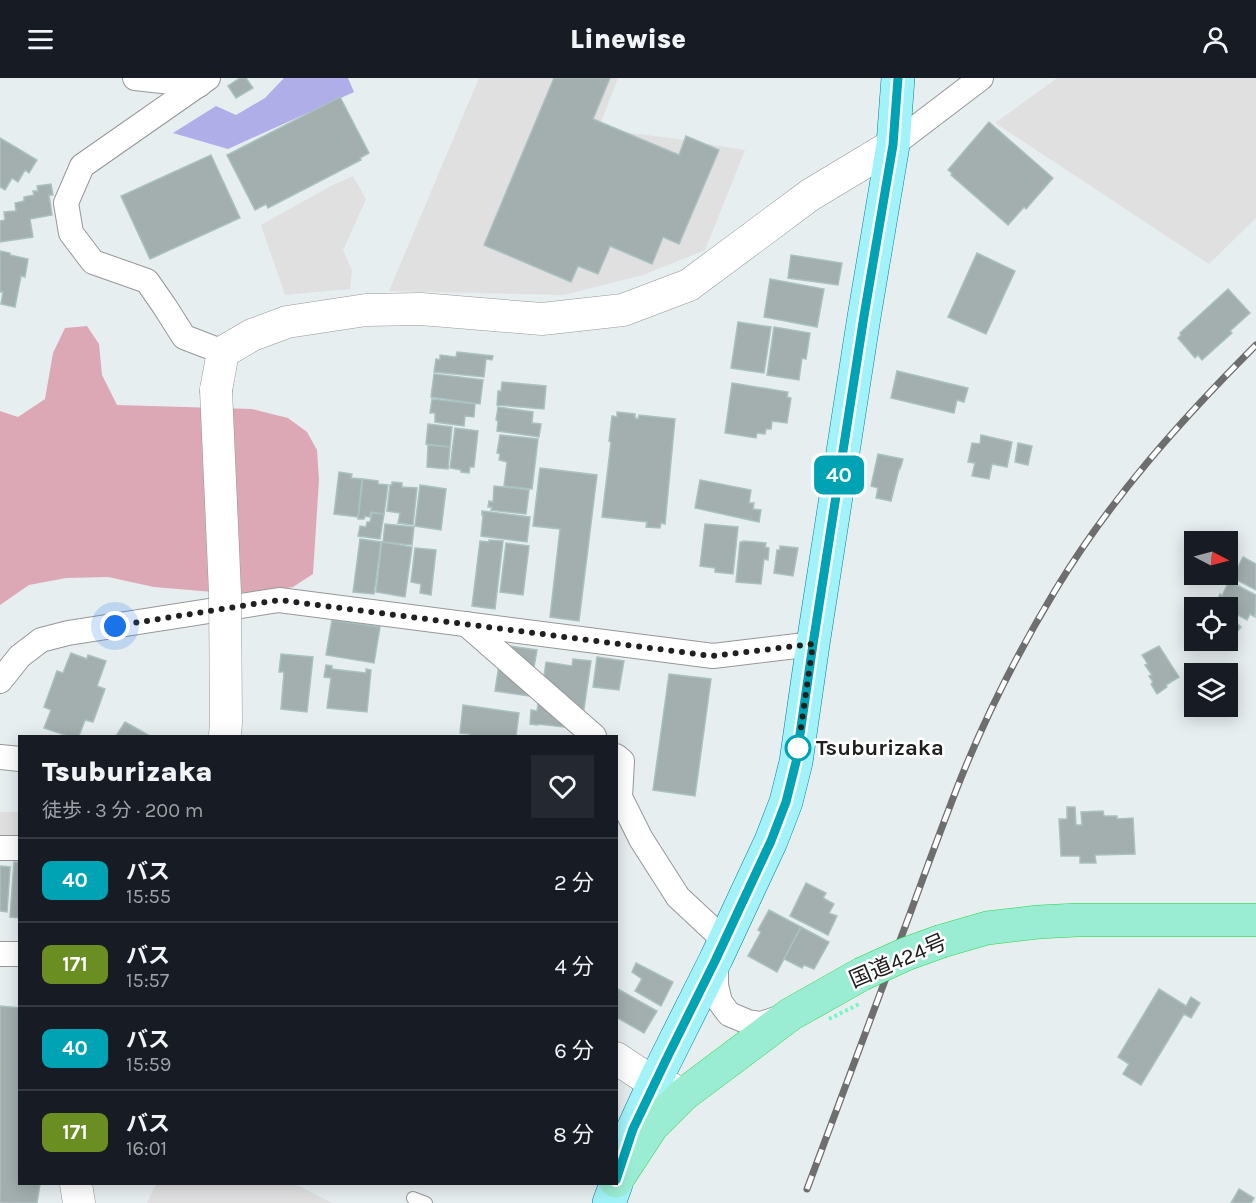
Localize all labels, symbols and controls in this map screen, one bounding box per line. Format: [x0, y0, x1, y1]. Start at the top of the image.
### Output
icon: menu [24, 23, 57, 56]
text: Linewise [570, 23, 686, 55]
icon: person [1199, 23, 1232, 56]
line badge: 40 [812, 456, 866, 494]
text: 40 [826, 463, 852, 487]
north arrow [1184, 531, 1238, 585]
map controls [1184, 531, 1238, 717]
button: locate [1184, 597, 1238, 651]
your location [100, 611, 130, 641]
button: layers [1184, 663, 1238, 717]
marker: Tsuburizaka [785, 735, 811, 761]
place label: Tsuburizaka [816, 735, 944, 761]
text: Tsuburizaka [42, 755, 213, 788]
button: heart [531, 755, 594, 818]
text: 徒歩 · 3 分 · 200 m [42, 799, 204, 822]
text: バス [126, 859, 170, 885]
text: 40 [62, 868, 88, 892]
text: 2 分 [554, 870, 594, 896]
text: 15:55 [126, 885, 171, 908]
street label: 国道424号 [845, 929, 951, 993]
text: バス [126, 943, 170, 969]
text: 171 [62, 952, 88, 976]
text: 4 分 [554, 954, 594, 980]
text: 15:57 [126, 969, 169, 992]
text: バス [126, 1027, 170, 1053]
text: 40 [62, 1036, 88, 1060]
text: 6 分 [554, 1038, 594, 1064]
text: 15:59 [126, 1053, 171, 1076]
text: バス [126, 1111, 170, 1137]
text: 171 [62, 1120, 88, 1144]
text: 8 分 [553, 1122, 594, 1148]
text: 16:01 [126, 1137, 167, 1160]

